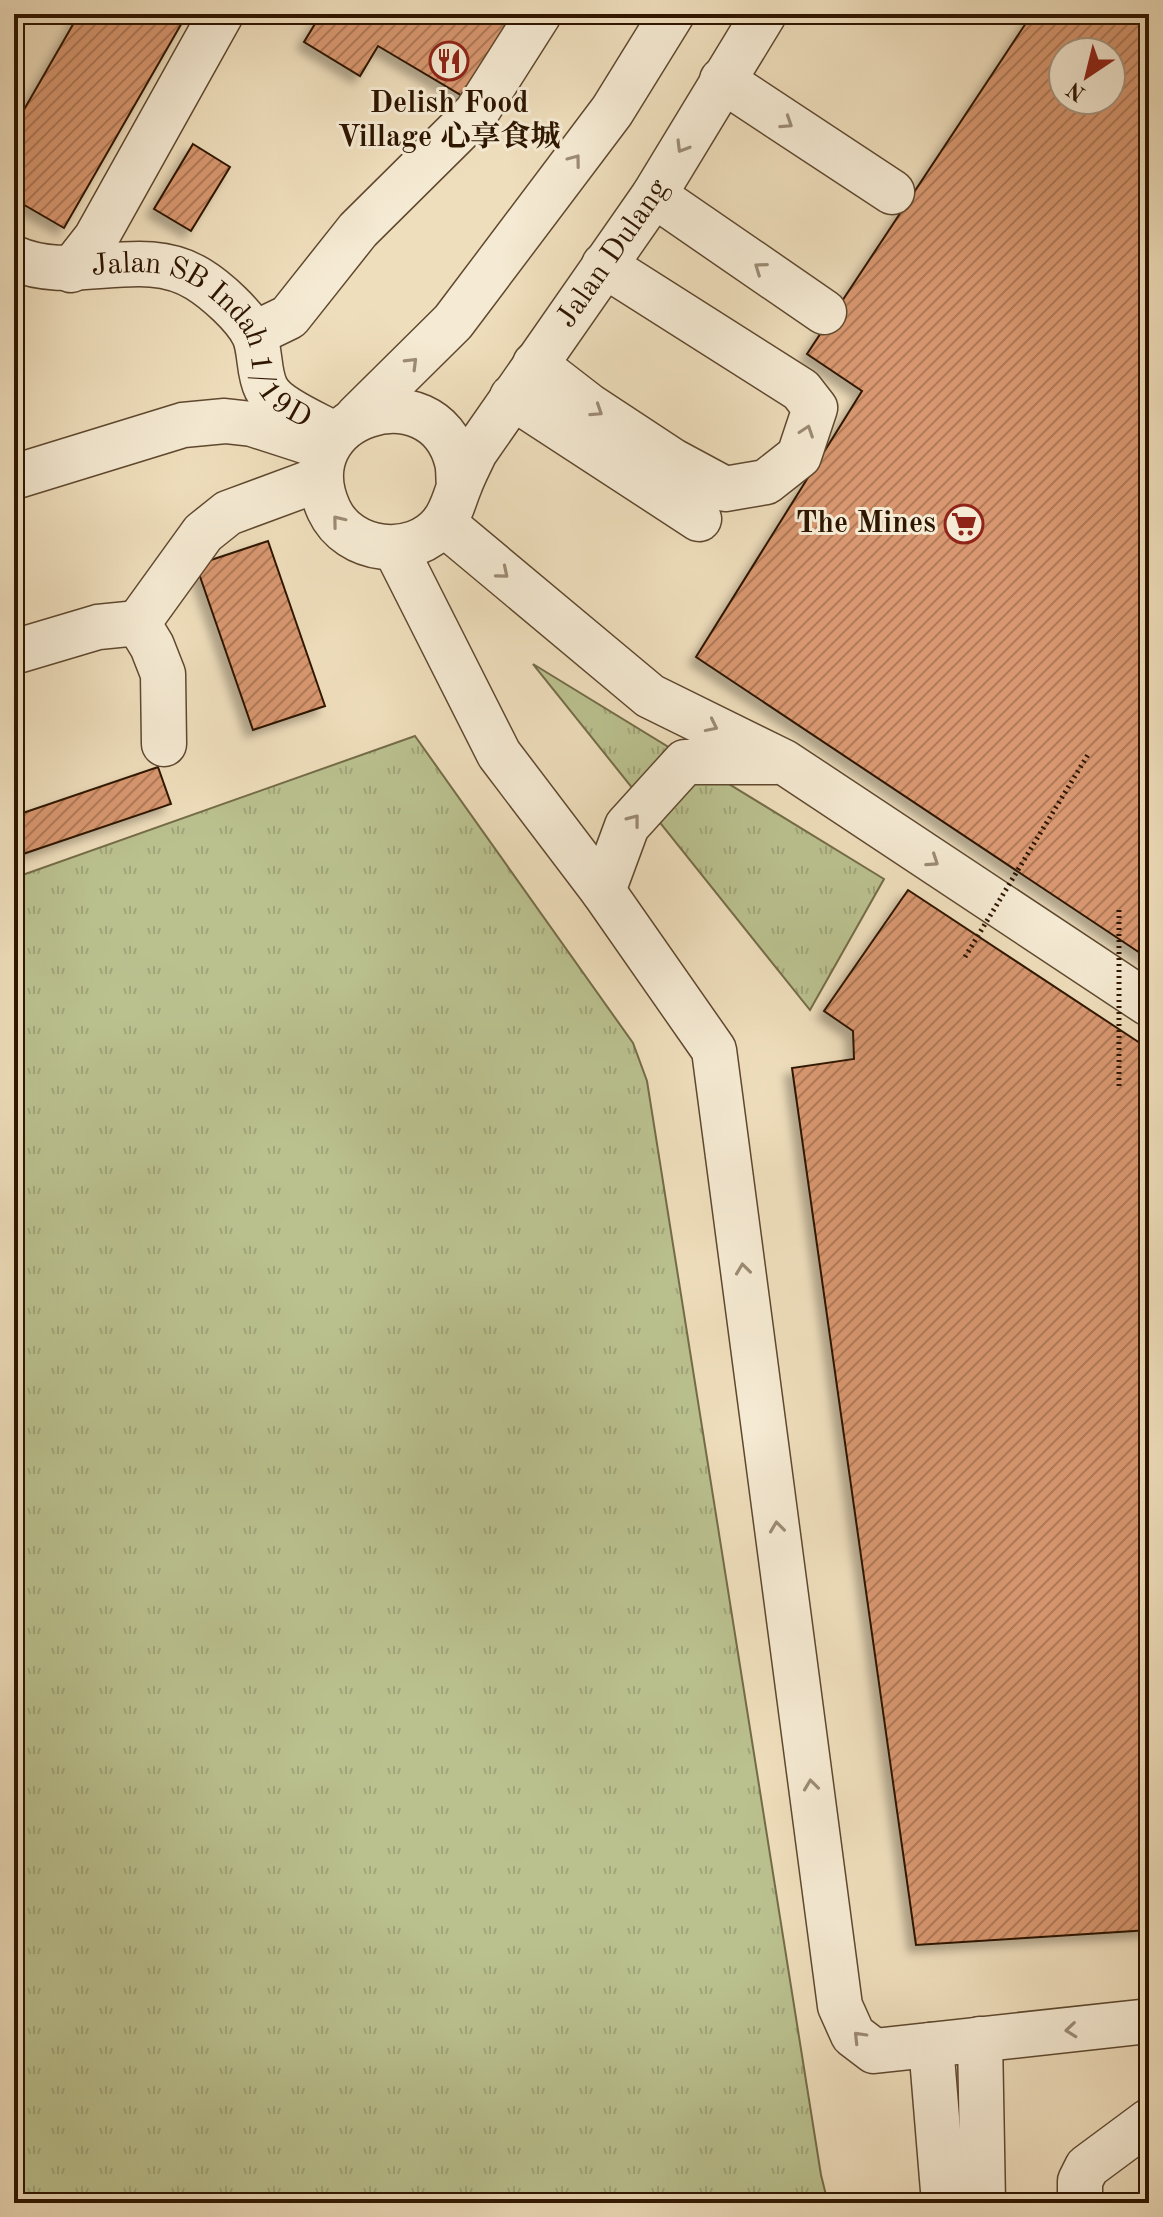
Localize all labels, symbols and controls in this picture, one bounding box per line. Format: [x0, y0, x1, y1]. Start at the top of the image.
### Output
north arrow [1047, 36, 1127, 116]
restaurant icon: Delish Food Village 心享食城 [428, 40, 470, 82]
text: N [1063, 77, 1090, 105]
place label: Delish Food Village 心享食城 [337, 89, 561, 153]
one-way arrow [779, 113, 793, 128]
one-way arrow [677, 138, 692, 153]
one-way arrow [565, 154, 579, 169]
street label: Jalan Dulang [551, 174, 675, 333]
street label: Jalan SB Indah 1/19D [90, 249, 316, 434]
one-way arrow [754, 263, 768, 278]
one-way arrow [403, 357, 417, 372]
one-way arrow [588, 401, 603, 416]
one-way arrow [798, 425, 814, 439]
supermarket icon: The Mines [943, 503, 985, 545]
place label: The Mines [796, 509, 936, 539]
one-way arrow [333, 516, 348, 531]
one-way arrow [494, 563, 509, 578]
one-way arrow [703, 717, 718, 732]
one-way arrow [624, 814, 638, 829]
one-way arrow [925, 852, 939, 867]
one-way arrow [735, 1263, 752, 1276]
one-way arrow [769, 1520, 786, 1534]
one-way arrow [802, 1778, 819, 1791]
one-way arrow [1065, 2021, 1078, 2038]
one-way arrow [854, 2031, 868, 2046]

